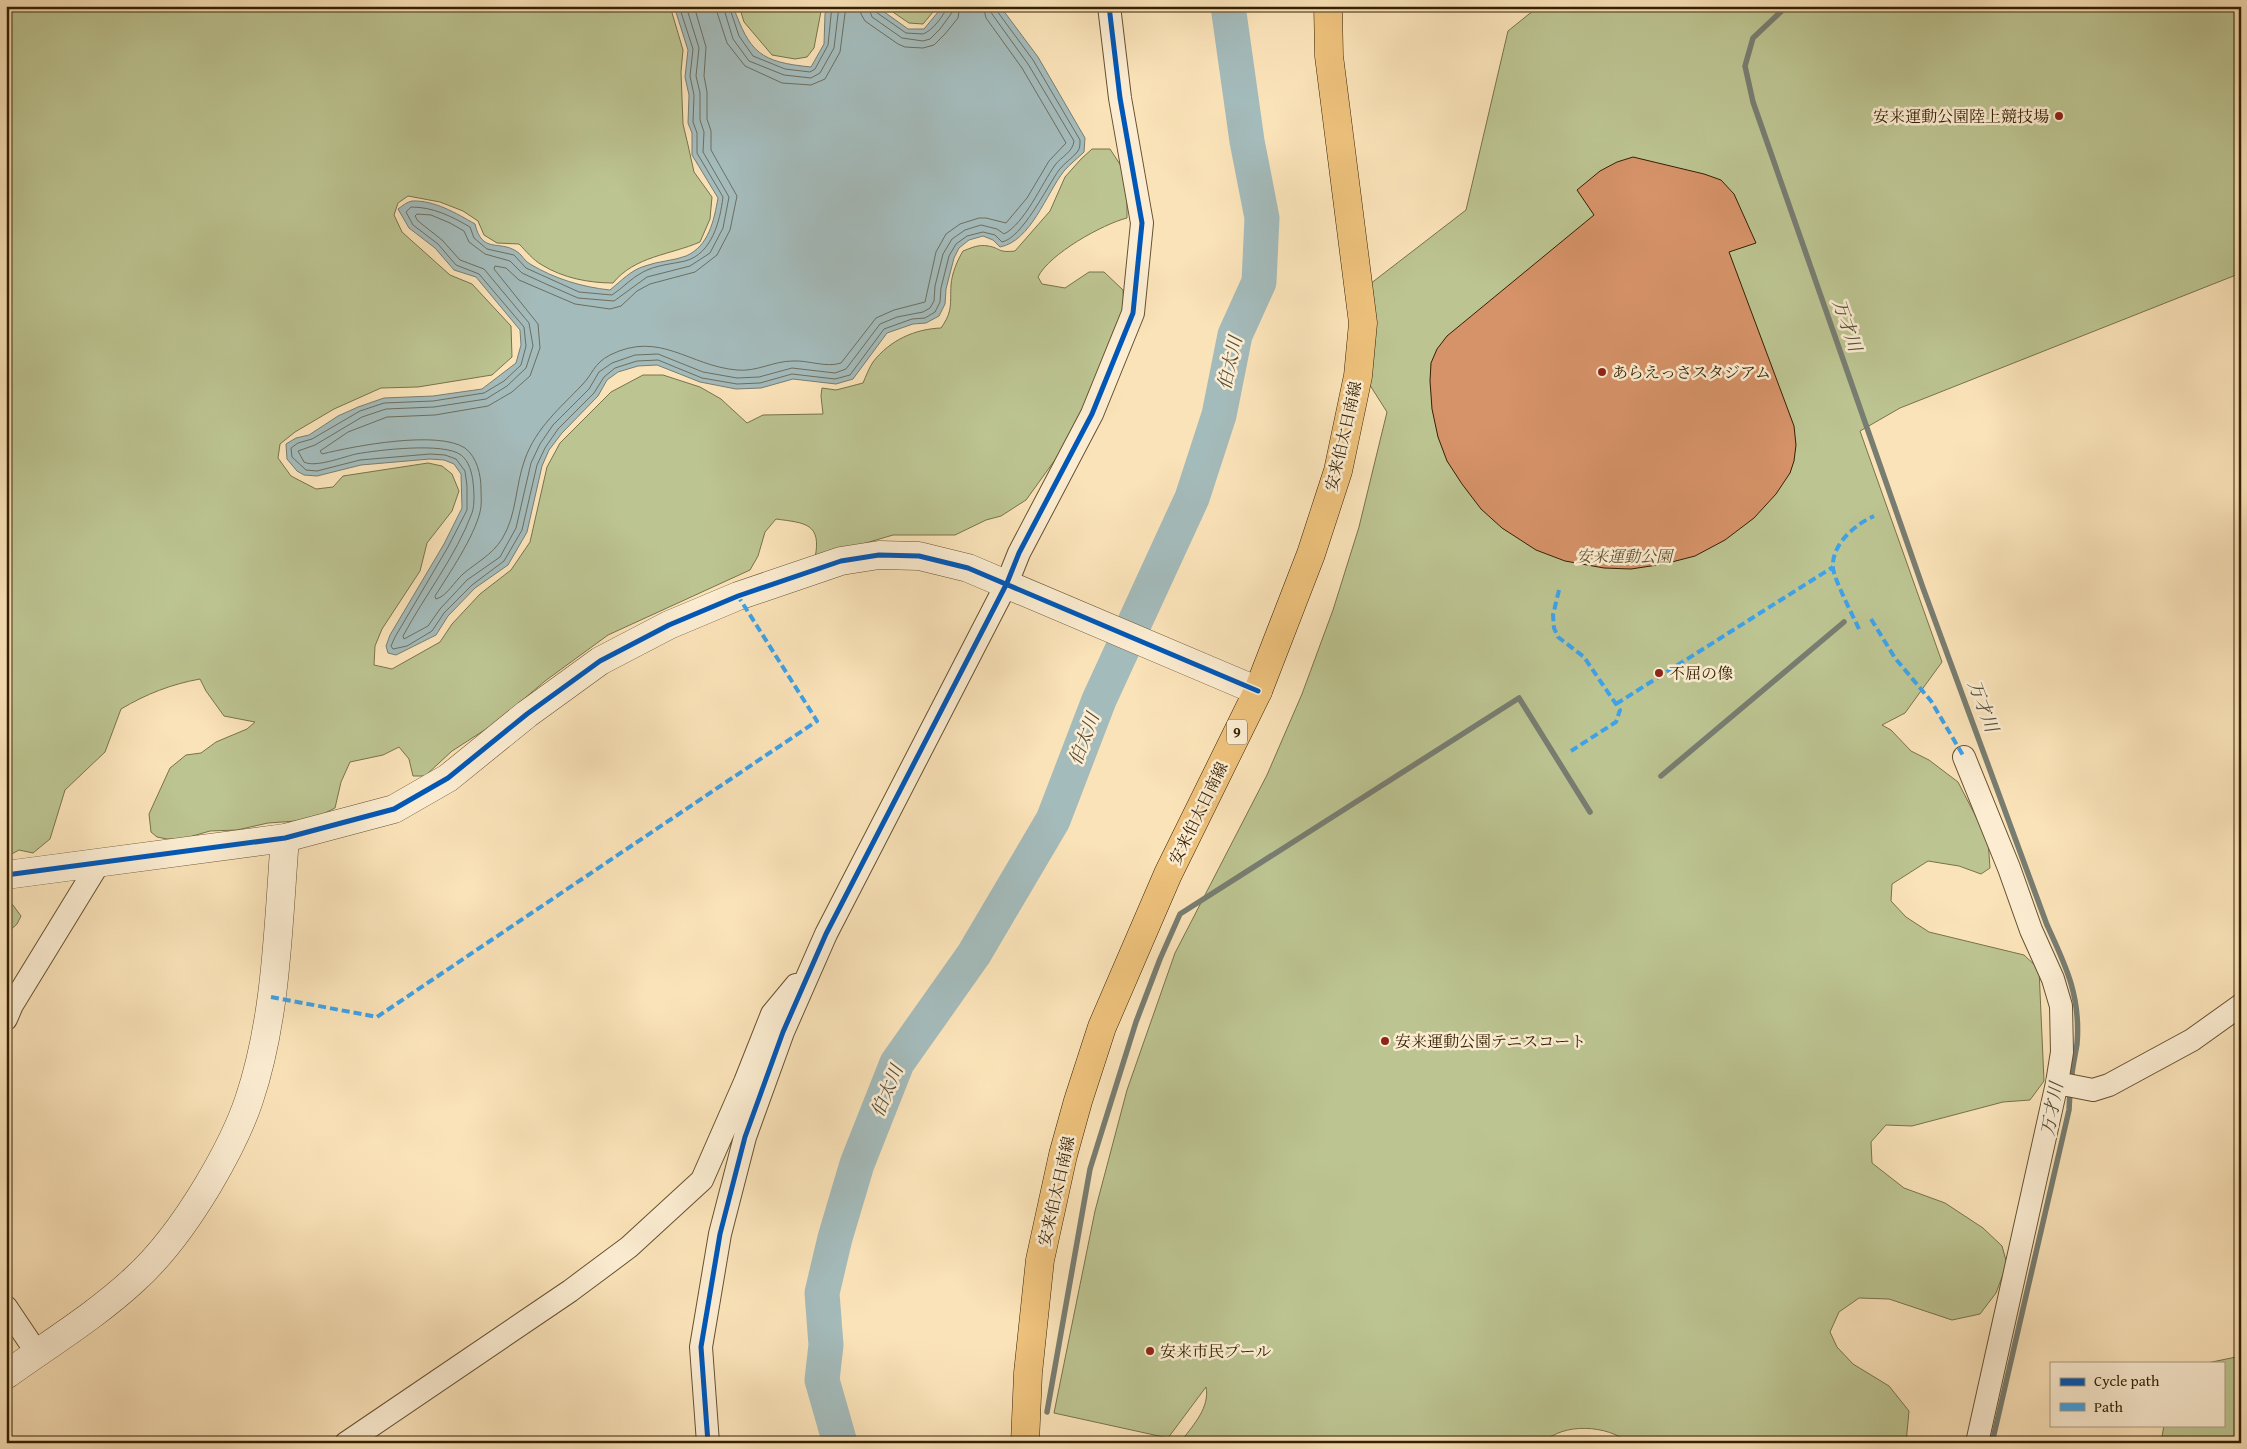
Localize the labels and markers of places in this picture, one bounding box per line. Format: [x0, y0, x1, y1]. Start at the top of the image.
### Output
place label: 安来運動公園陸上競技場 [1873, 104, 2049, 128]
marker: 安来運動公園陸上競技場 [2053, 110, 2065, 122]
place label: あらえっさスタジアム [1612, 360, 1771, 384]
marker: あらえっさスタジアム [1596, 366, 1608, 378]
place label: 不屈の像 [1669, 661, 1733, 685]
marker: 不屈の像 [1653, 667, 1665, 679]
place label: 安来運動公園テニスコート [1395, 1029, 1586, 1053]
marker: 安来運動公園テニスコート [1379, 1035, 1391, 1047]
place label: 安来市民プール [1160, 1339, 1271, 1363]
marker: 安来市民プール [1144, 1345, 1156, 1357]

